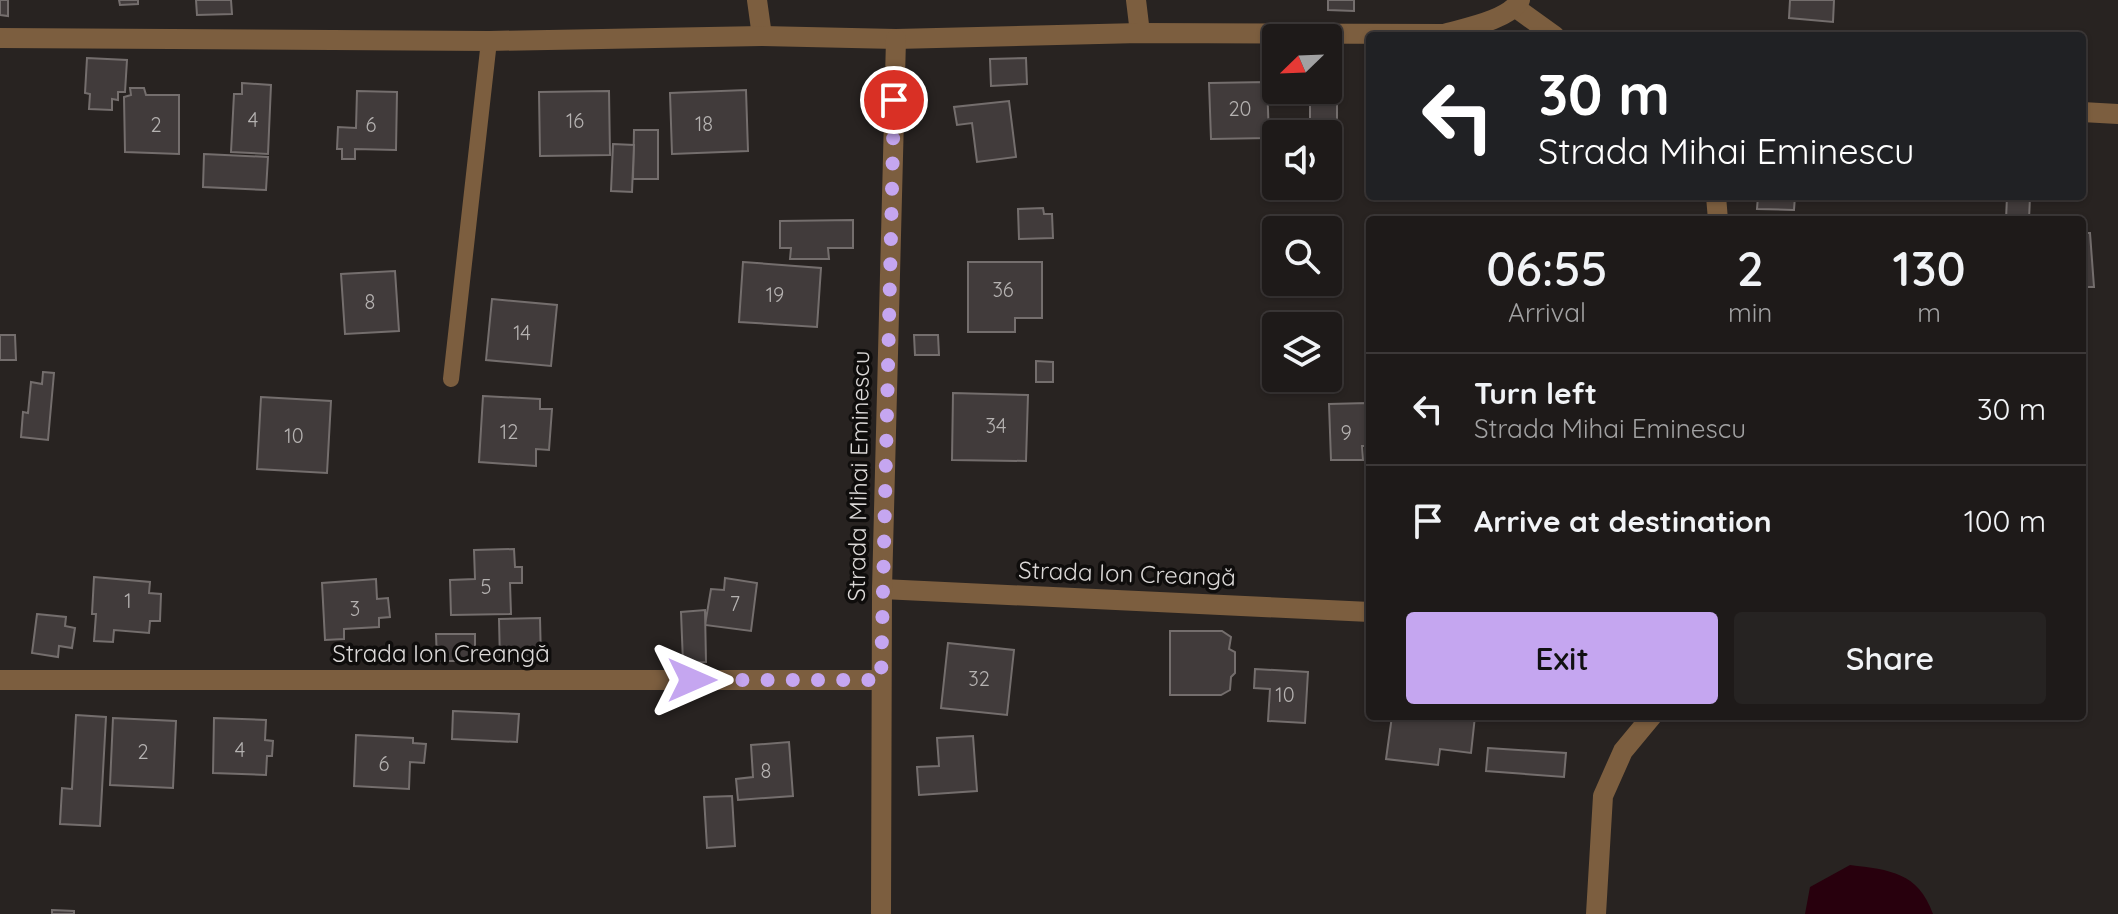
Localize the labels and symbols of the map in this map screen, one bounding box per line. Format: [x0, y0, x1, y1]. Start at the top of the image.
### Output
north arrow [1262, 24, 1342, 104]
pin [860, 66, 928, 134]
house number: 20 [1229, 96, 1251, 121]
house number: 4 [248, 107, 258, 132]
house number: 16 [566, 108, 584, 133]
house number: 18 [695, 111, 713, 136]
house number: 2 [150, 112, 162, 137]
house number: 6 [366, 112, 377, 137]
house number: 36 [992, 277, 1014, 302]
house number: 19 [766, 282, 784, 307]
house number: 8 [365, 289, 375, 314]
house number: 14 [513, 320, 531, 345]
street label: Strada Mihai Eminescu [841, 350, 875, 602]
house number: 34 [985, 413, 1007, 438]
house number: 12 [500, 419, 518, 444]
house number: 9 [1340, 420, 1352, 445]
house number: 10 [284, 423, 304, 448]
street label: Strada Ion Creangă [1018, 554, 1236, 592]
house number: 5 [481, 574, 491, 599]
house number: 1 [124, 588, 132, 613]
house number: 7 [730, 591, 740, 616]
house number: 3 [350, 596, 360, 621]
street label: Strada Ion Creangă [332, 638, 550, 668]
position arrow [650, 638, 734, 722]
house number: 32 [968, 666, 990, 691]
house number: 10 [1275, 682, 1295, 707]
house number: 4 [235, 737, 245, 762]
house number: 2 [137, 739, 149, 764]
house number: 6 [379, 751, 390, 776]
house number: 8 [761, 758, 771, 783]

